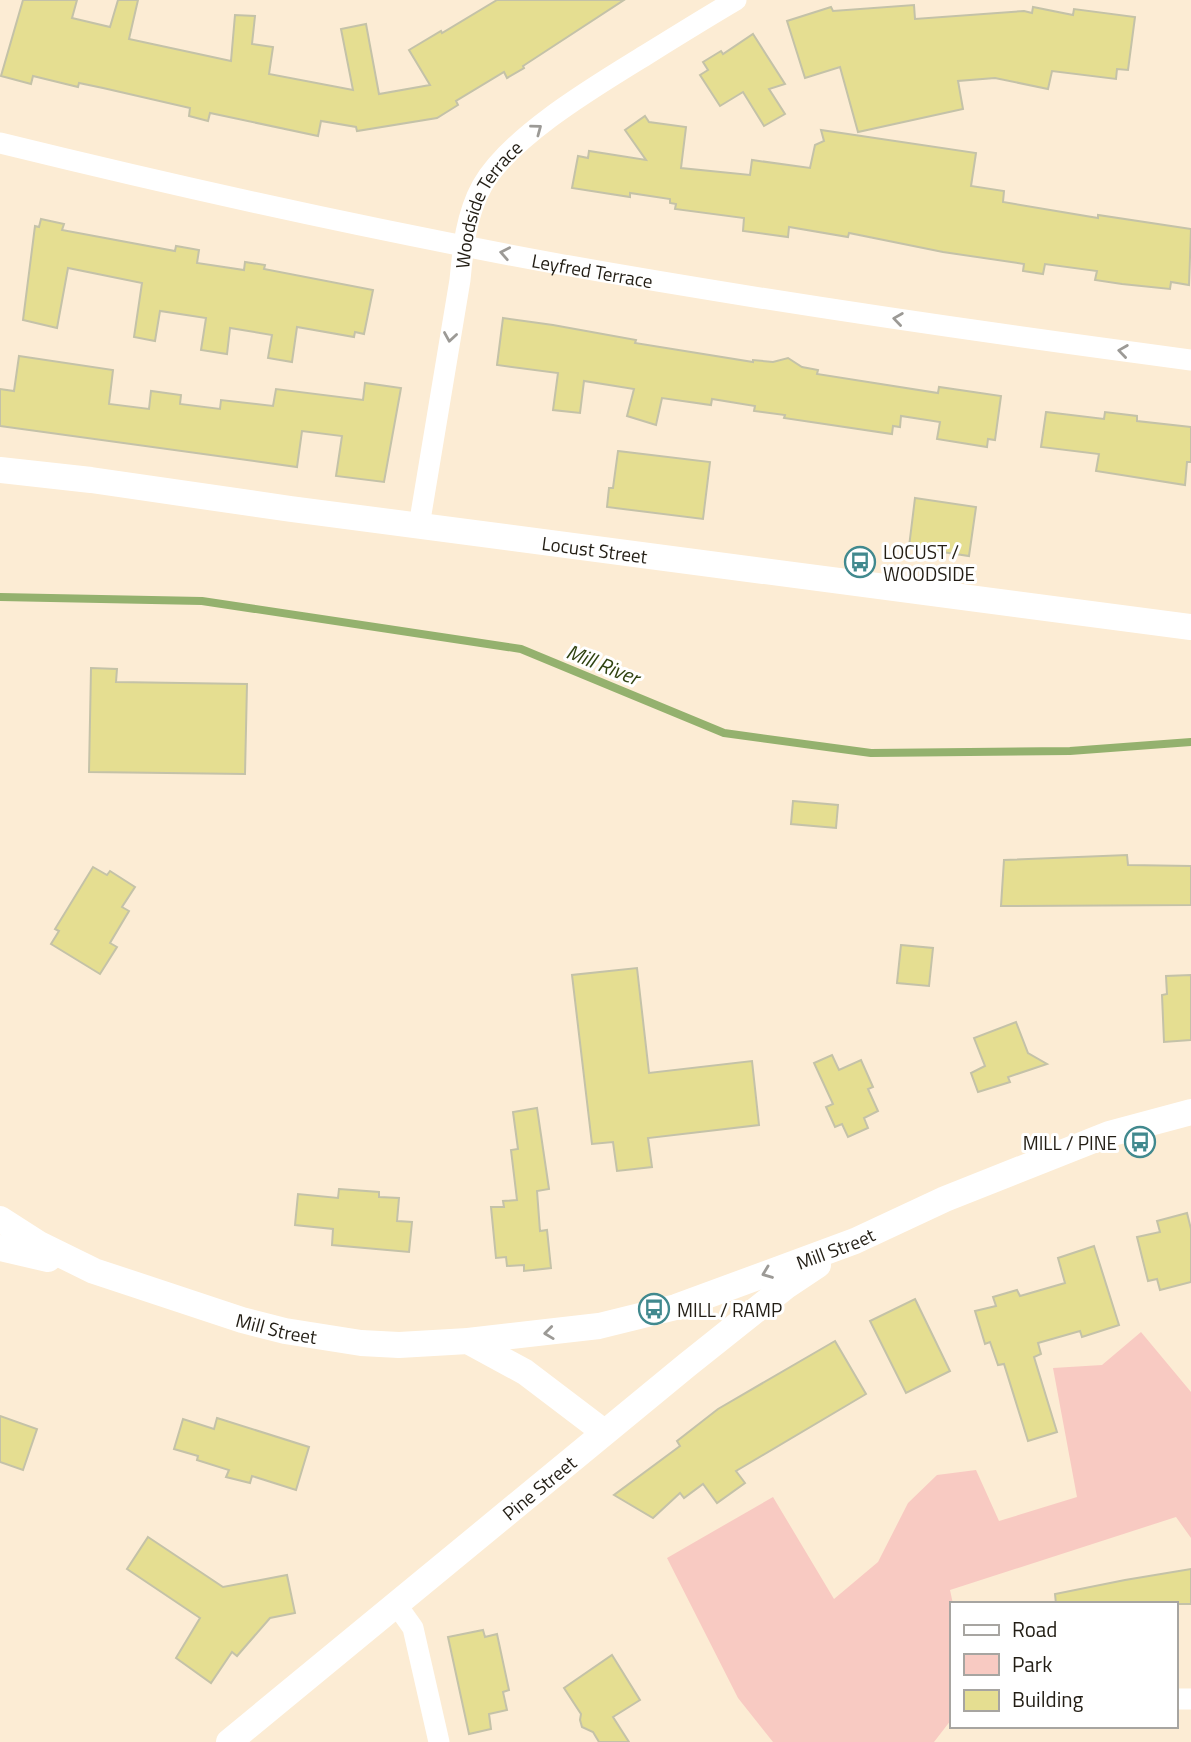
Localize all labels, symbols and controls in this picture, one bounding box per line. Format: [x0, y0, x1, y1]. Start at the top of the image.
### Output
one-way arrow [529, 125, 542, 138]
street label: Woodside Terrace [447, 133, 528, 270]
street label: Leyfred Terrace [530, 245, 655, 295]
one-way arrow [499, 246, 511, 261]
one-way arrow [892, 311, 904, 326]
one-way arrow [443, 331, 458, 343]
one-way arrow [1117, 343, 1129, 358]
street label: Locust Street [540, 528, 650, 570]
place label: LOCUST / WOODSIDE [883, 537, 975, 588]
bus stop icon: LOCUST / WOODSIDE [843, 545, 877, 579]
water label: Mill River [562, 635, 646, 694]
bus stop icon: MILL / PINE [1123, 1125, 1157, 1159]
place label: MILL / PINE [1023, 1128, 1117, 1157]
street label: Mill Street [792, 1219, 880, 1276]
one-way arrow [762, 1265, 774, 1279]
bus stop icon: MILL / RAMP [637, 1292, 671, 1326]
place label: MILL / RAMP [677, 1295, 782, 1324]
street label: Mill Street [233, 1305, 319, 1350]
one-way arrow [543, 1325, 555, 1340]
street label: Pine Street [495, 1448, 582, 1526]
legend [950, 1602, 1177, 1728]
text: Road [1012, 1613, 1057, 1645]
text: Park [1012, 1648, 1052, 1680]
text: Building [1012, 1683, 1084, 1715]

